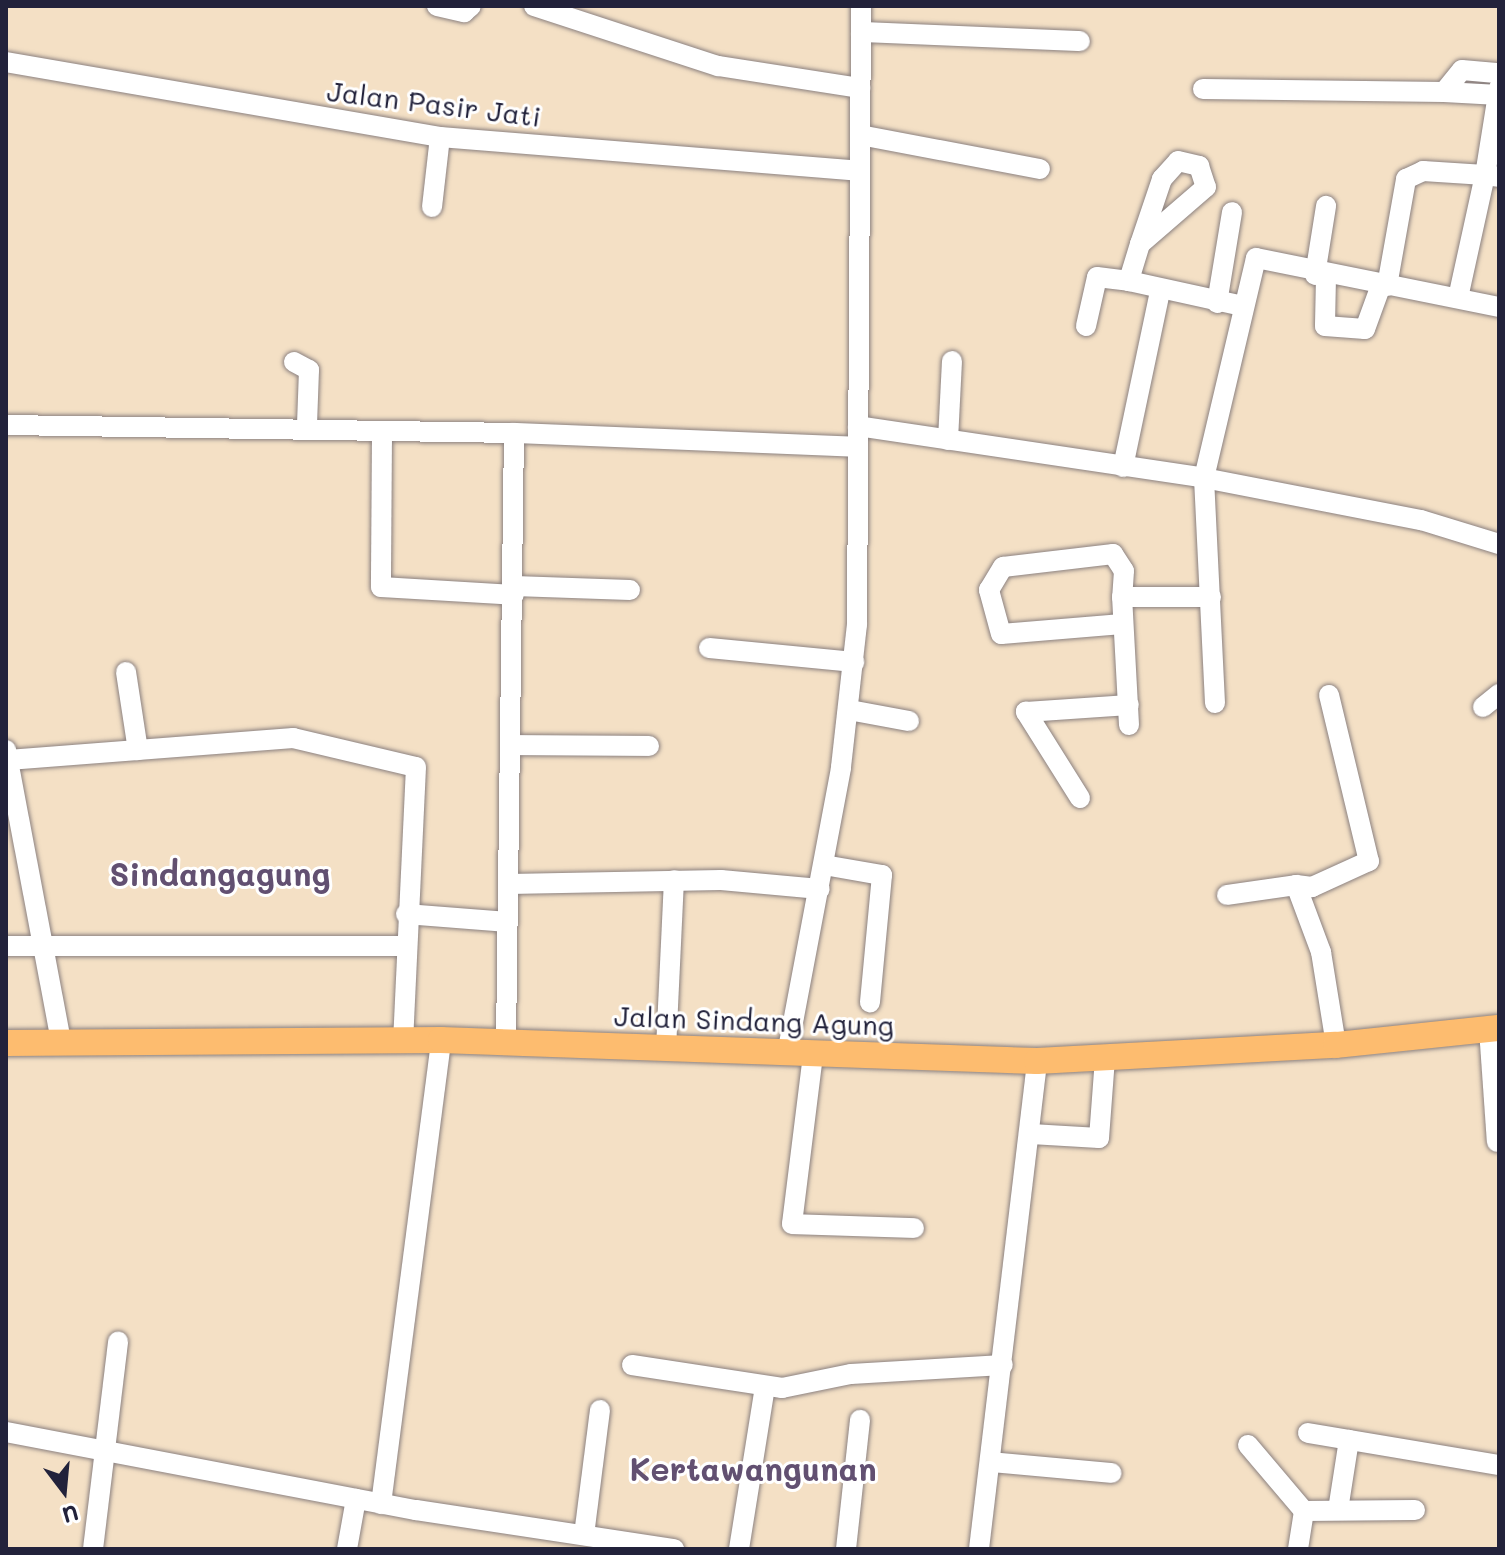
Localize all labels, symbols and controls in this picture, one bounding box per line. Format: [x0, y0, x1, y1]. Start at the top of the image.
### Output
street label: Jalan Pasir Jati [325, 73, 543, 133]
district label: Sindangagung [109, 854, 331, 892]
street label: Jalan Sindang Agung [613, 998, 895, 1042]
district label: Kertawangunan [629, 1449, 877, 1487]
north arrow [24, 1451, 104, 1531]
text: U [59, 1498, 82, 1531]

